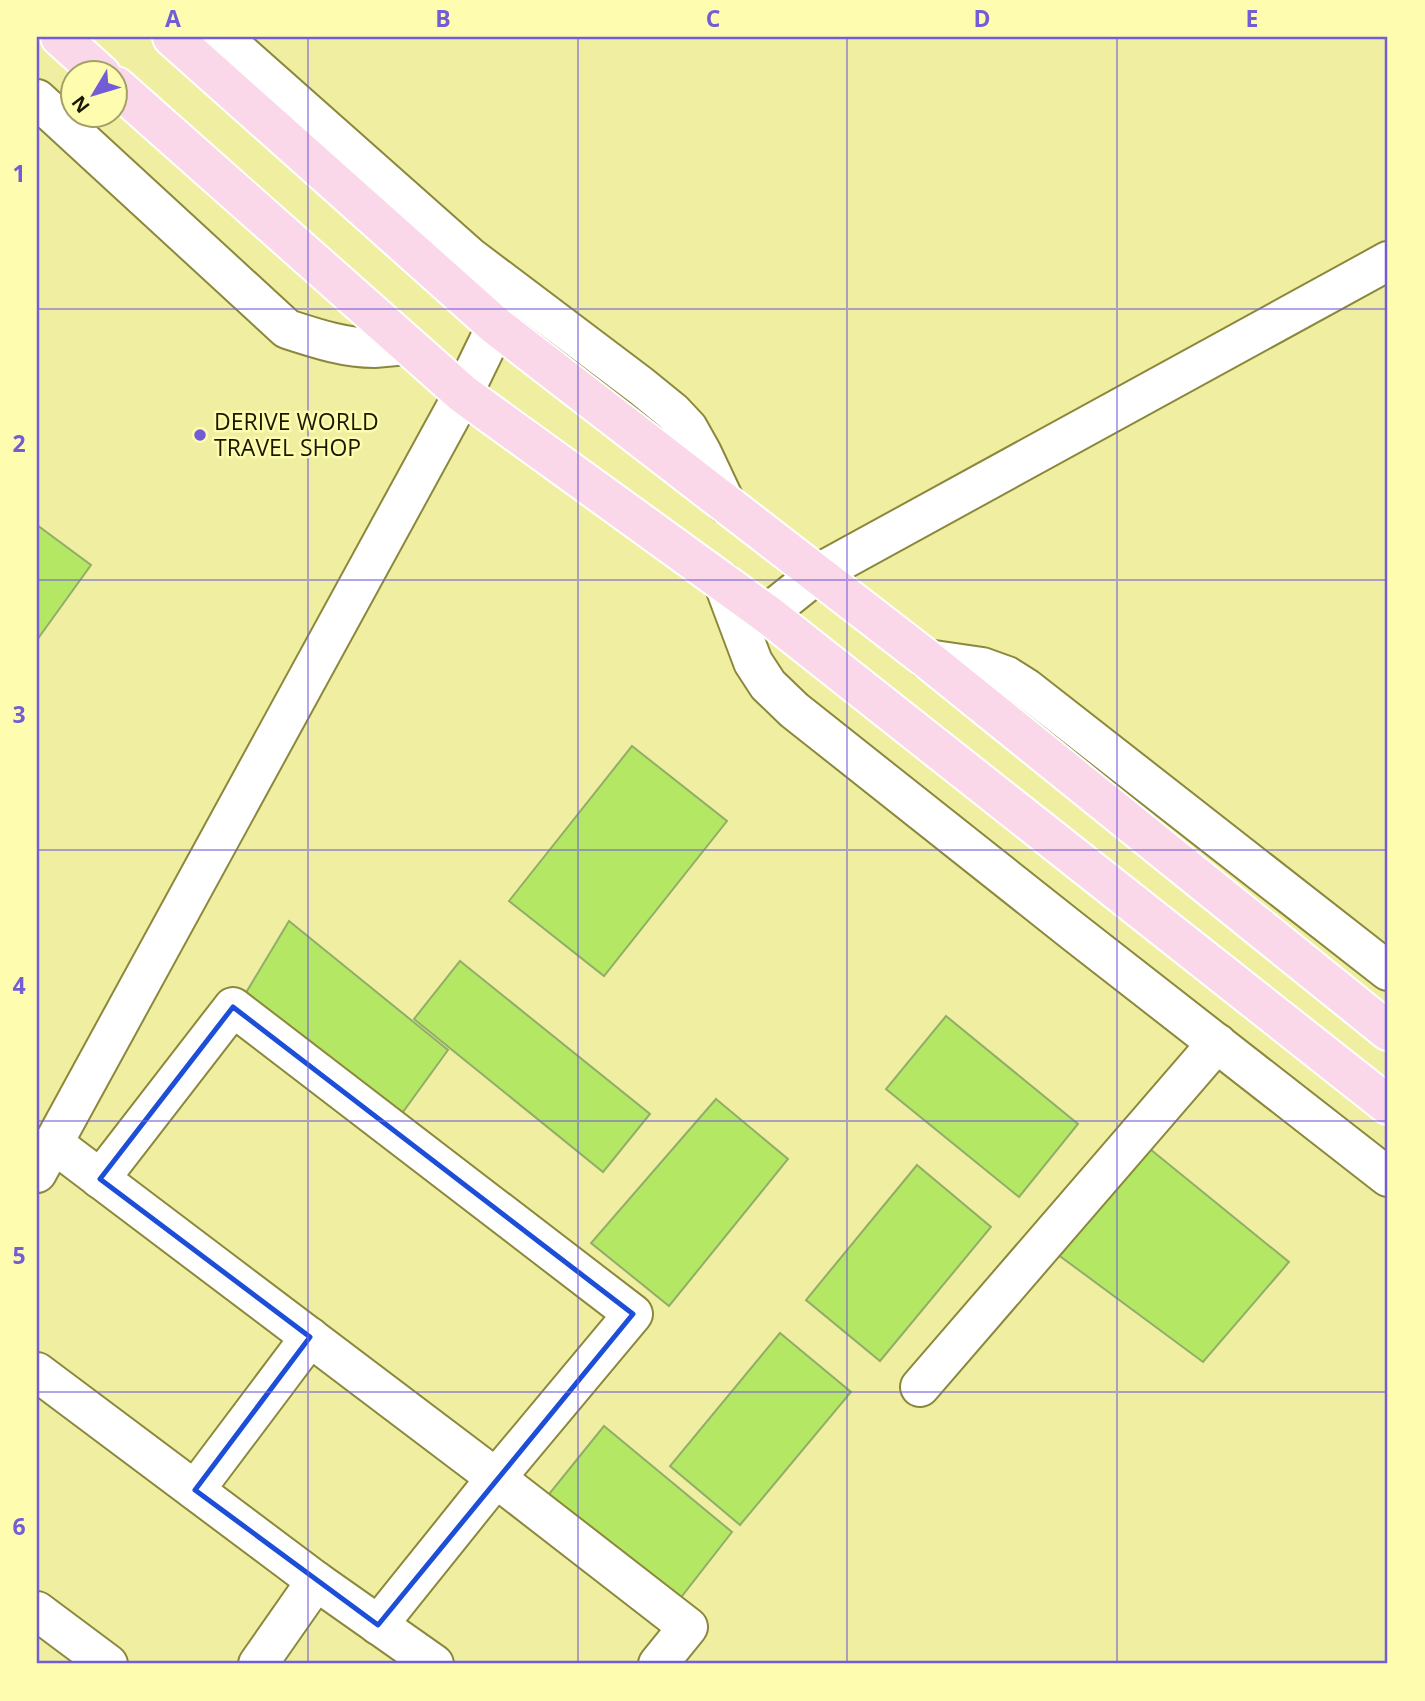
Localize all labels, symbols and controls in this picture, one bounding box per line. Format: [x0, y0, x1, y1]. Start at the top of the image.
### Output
text: A [165, 2, 181, 34]
text: B [435, 2, 451, 34]
text: C [706, 2, 720, 34]
text: D [973, 2, 991, 34]
text: E [1246, 2, 1258, 34]
north arrow [60, 60, 130, 130]
text: N [66, 90, 96, 119]
text: 1 [12, 157, 26, 189]
place label: DERIVE WORLD TRAVEL SHOP [214, 405, 379, 463]
text: 2 [12, 427, 26, 459]
marker: DERIVE WORLD TRAVEL SHOP [192, 427, 208, 443]
text: 3 [12, 698, 26, 730]
text: 4 [12, 969, 26, 1001]
text: 5 [12, 1239, 26, 1271]
text: 6 [12, 1510, 26, 1542]

